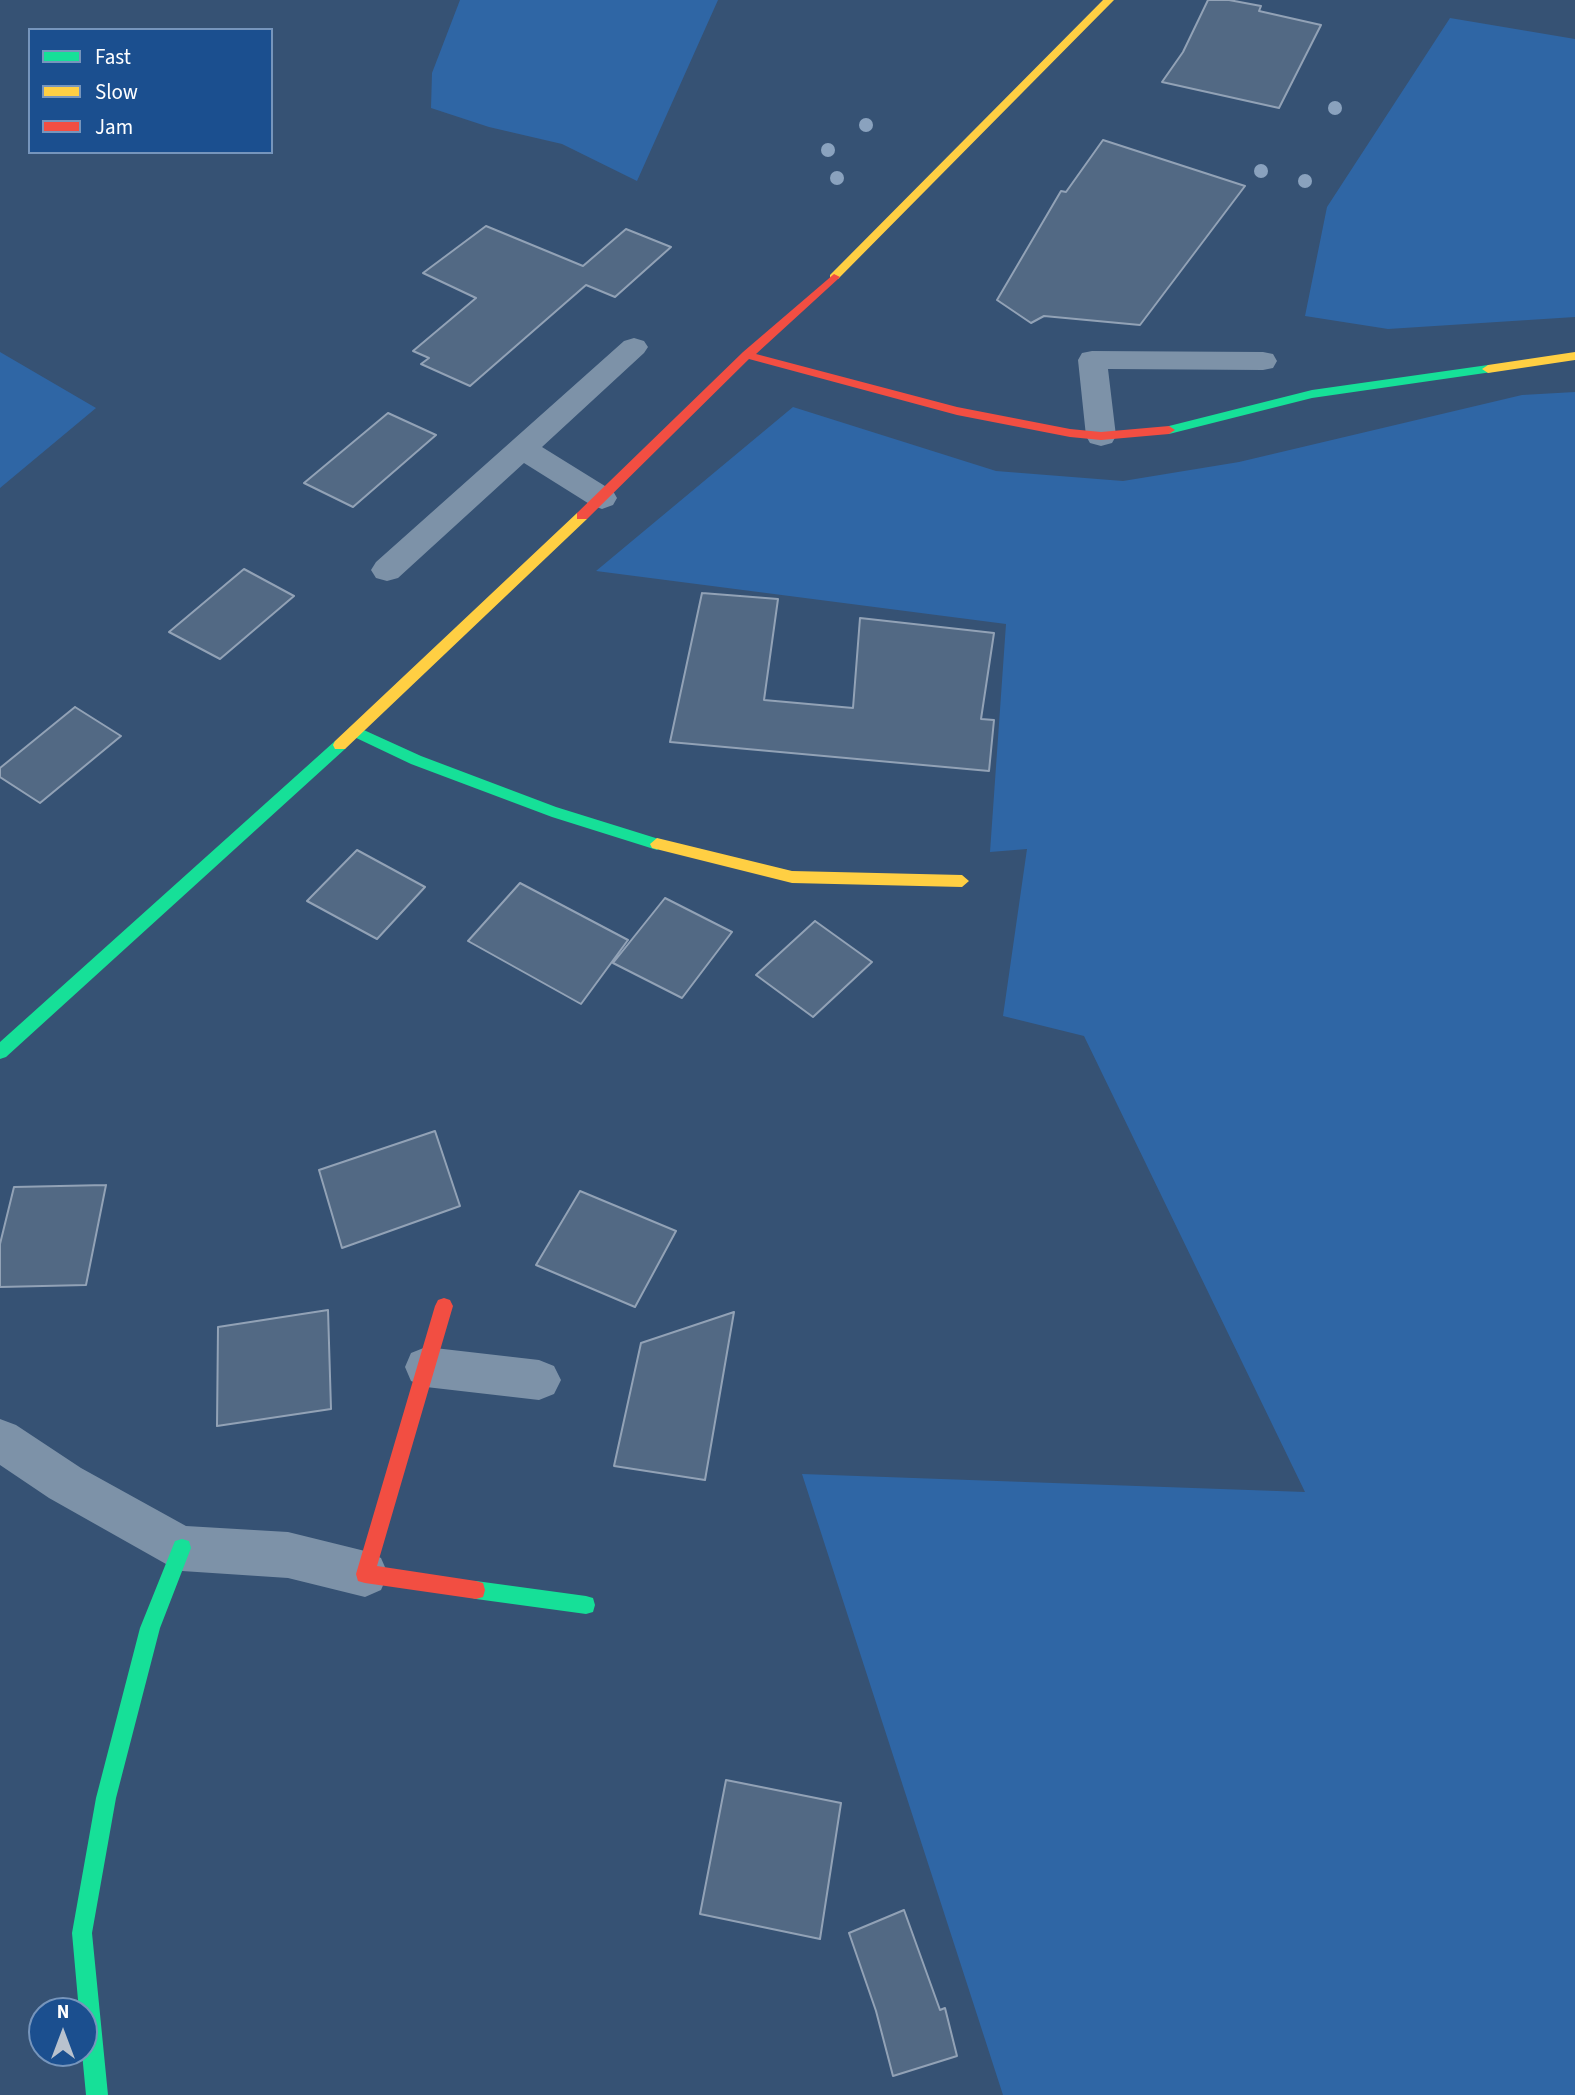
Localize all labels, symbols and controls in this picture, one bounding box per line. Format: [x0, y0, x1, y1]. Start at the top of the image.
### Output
legend [28, 28, 273, 154]
text: Fast [95, 42, 131, 72]
text: Slow [95, 77, 138, 107]
text: Jam [95, 112, 133, 142]
north arrow [28, 1997, 98, 2067]
text: N [57, 1999, 69, 2026]

